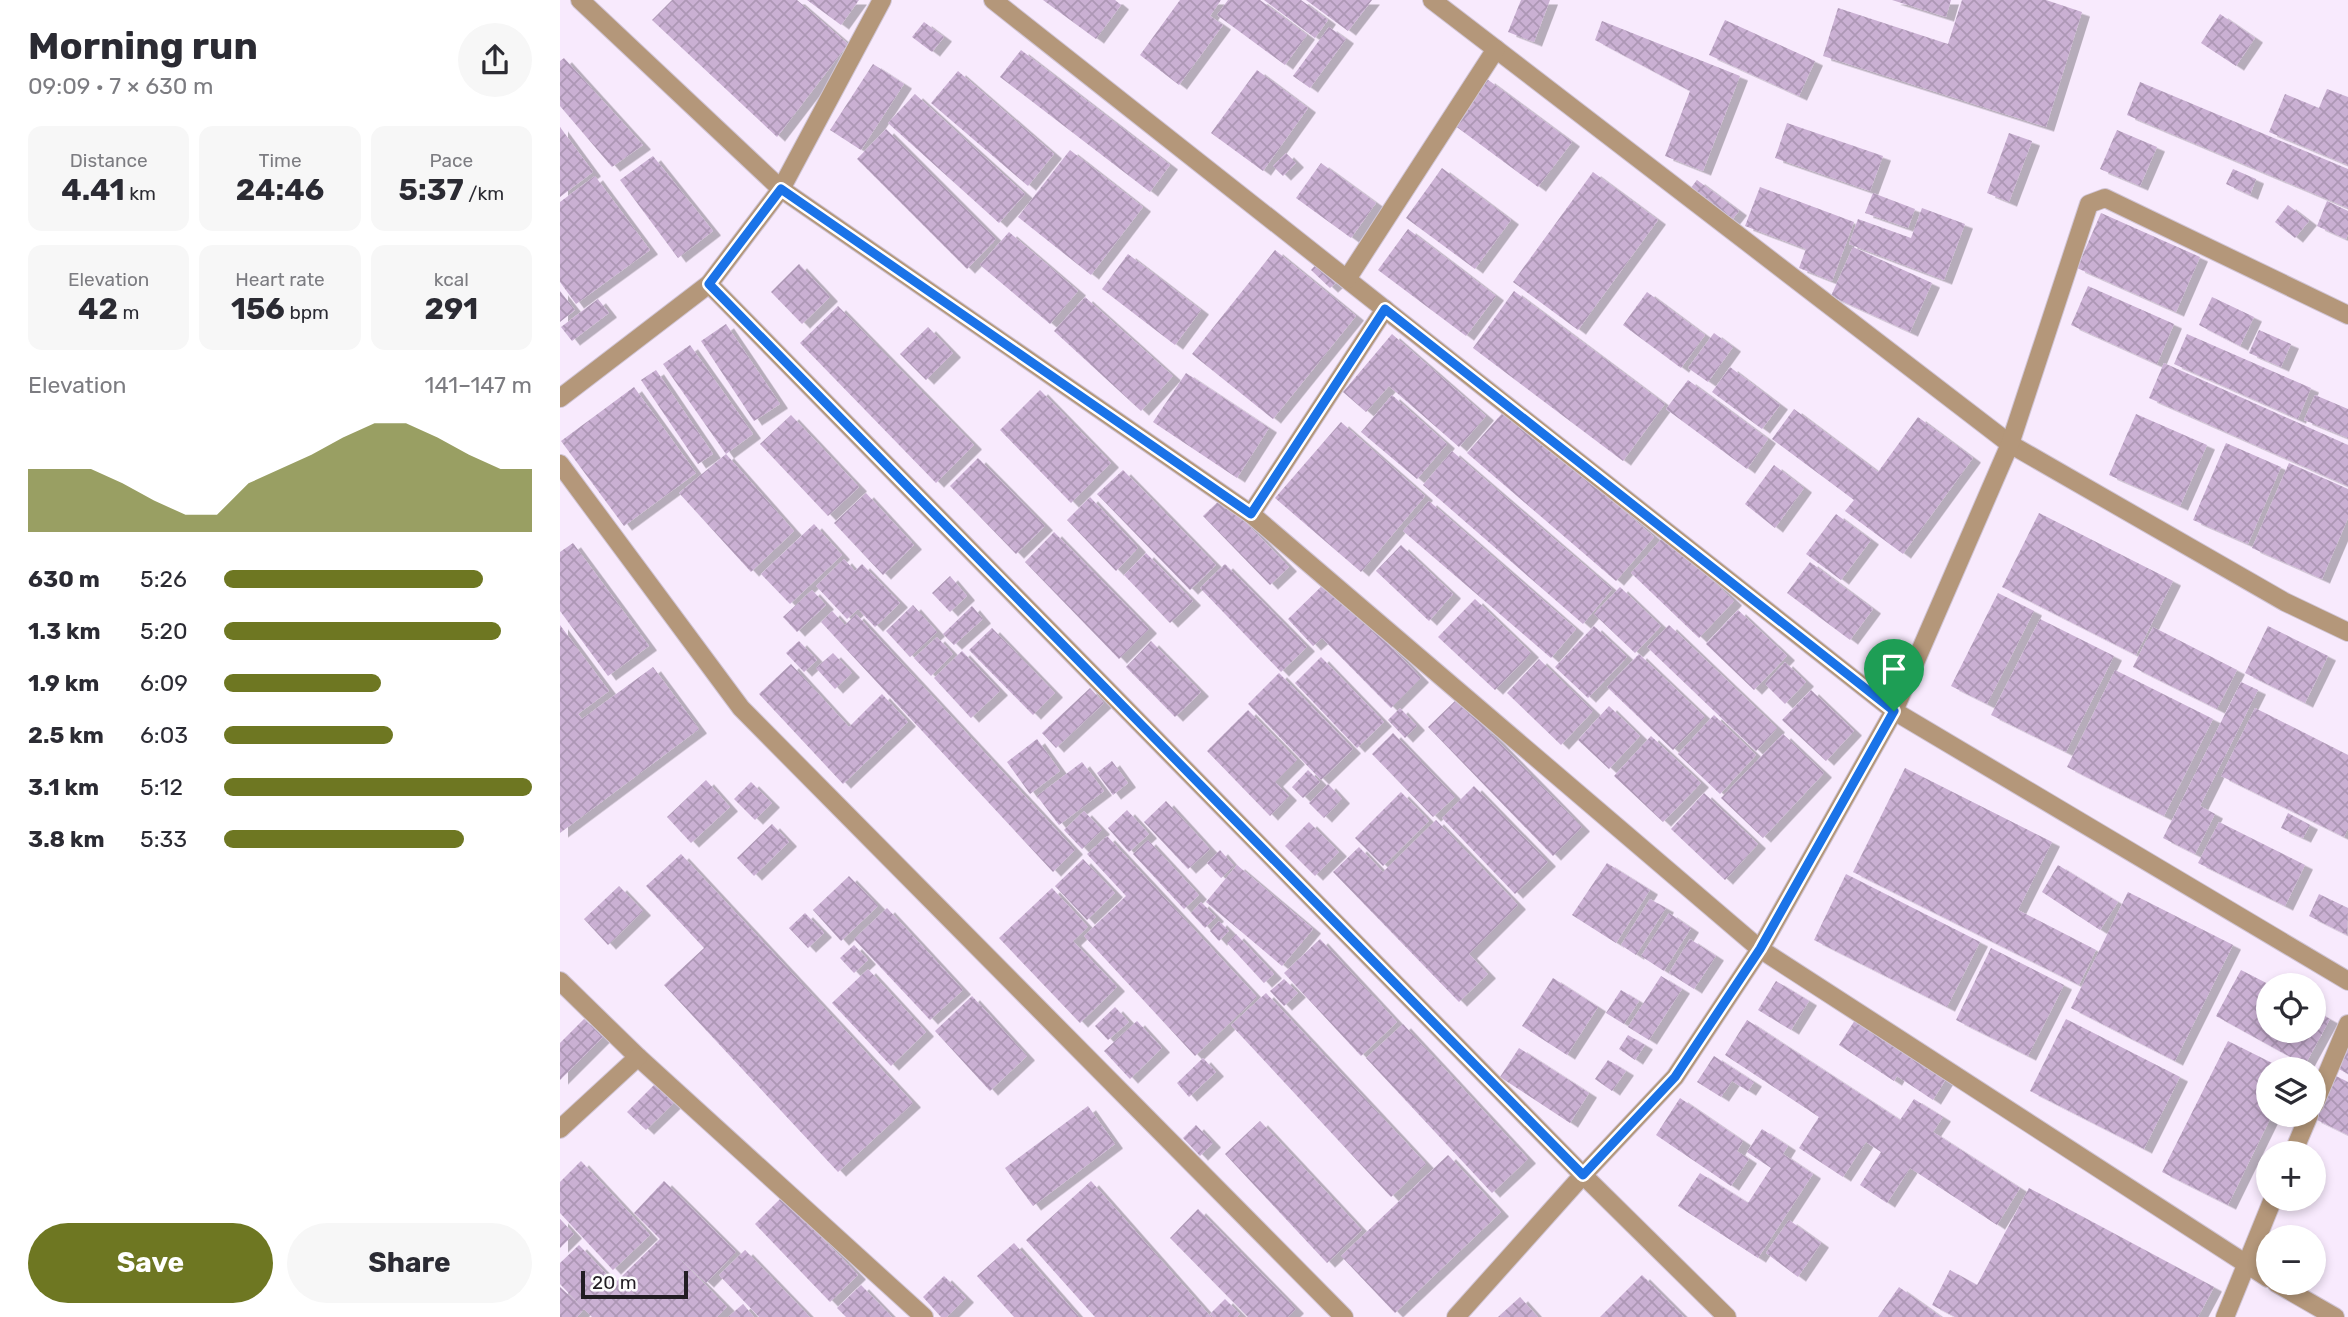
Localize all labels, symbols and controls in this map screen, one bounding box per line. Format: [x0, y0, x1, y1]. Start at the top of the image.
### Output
text: Morning run [28, 23, 258, 69]
button: share [458, 23, 532, 97]
text: 09:09 · 7 × 630 m [28, 72, 214, 100]
text: Distance [70, 149, 148, 172]
text: Time [258, 149, 302, 172]
text: Pace [430, 149, 473, 172]
text: 4.41 [61, 172, 125, 208]
text: 24:46 [236, 172, 324, 208]
text: 5:37 [399, 172, 464, 208]
text: km [125, 182, 156, 205]
text: /km [464, 182, 504, 205]
text: Elevation [68, 268, 149, 291]
text: Heart rate [235, 268, 325, 291]
text: kcal [434, 268, 469, 291]
text: 42 [78, 291, 118, 327]
text: 156 [231, 291, 285, 327]
text: 291 [425, 291, 478, 327]
text: m [118, 301, 139, 324]
text: bpm [285, 301, 329, 324]
text: Elevation [28, 371, 127, 399]
text: 141–147 m [425, 371, 532, 399]
text: 630 m [28, 565, 100, 593]
text: 5:26 [140, 565, 187, 593]
text: 1.3 km [28, 617, 101, 645]
text: 5:20 [140, 617, 188, 645]
pin [1864, 639, 1924, 711]
icon: arrive [1875, 650, 1913, 688]
text: 1.9 km [28, 669, 99, 697]
text: 6:09 [140, 669, 188, 697]
text: 2.5 km [28, 721, 104, 749]
text: 6:03 [140, 721, 188, 749]
text: 3.1 km [28, 773, 99, 801]
text: 5:12 [140, 773, 183, 801]
text: 3.8 km [28, 825, 105, 853]
text: 5:33 [140, 825, 187, 853]
map controls [2256, 973, 2326, 1295]
button: locate [2256, 973, 2326, 1043]
button: layers [2256, 1057, 2326, 1127]
button: + [2256, 1141, 2326, 1211]
button: Save [28, 1223, 273, 1303]
button: Share [287, 1223, 532, 1303]
button: − [2256, 1225, 2326, 1295]
scale bar [581, 1268, 688, 1300]
text: 20 m [592, 1271, 637, 1294]

